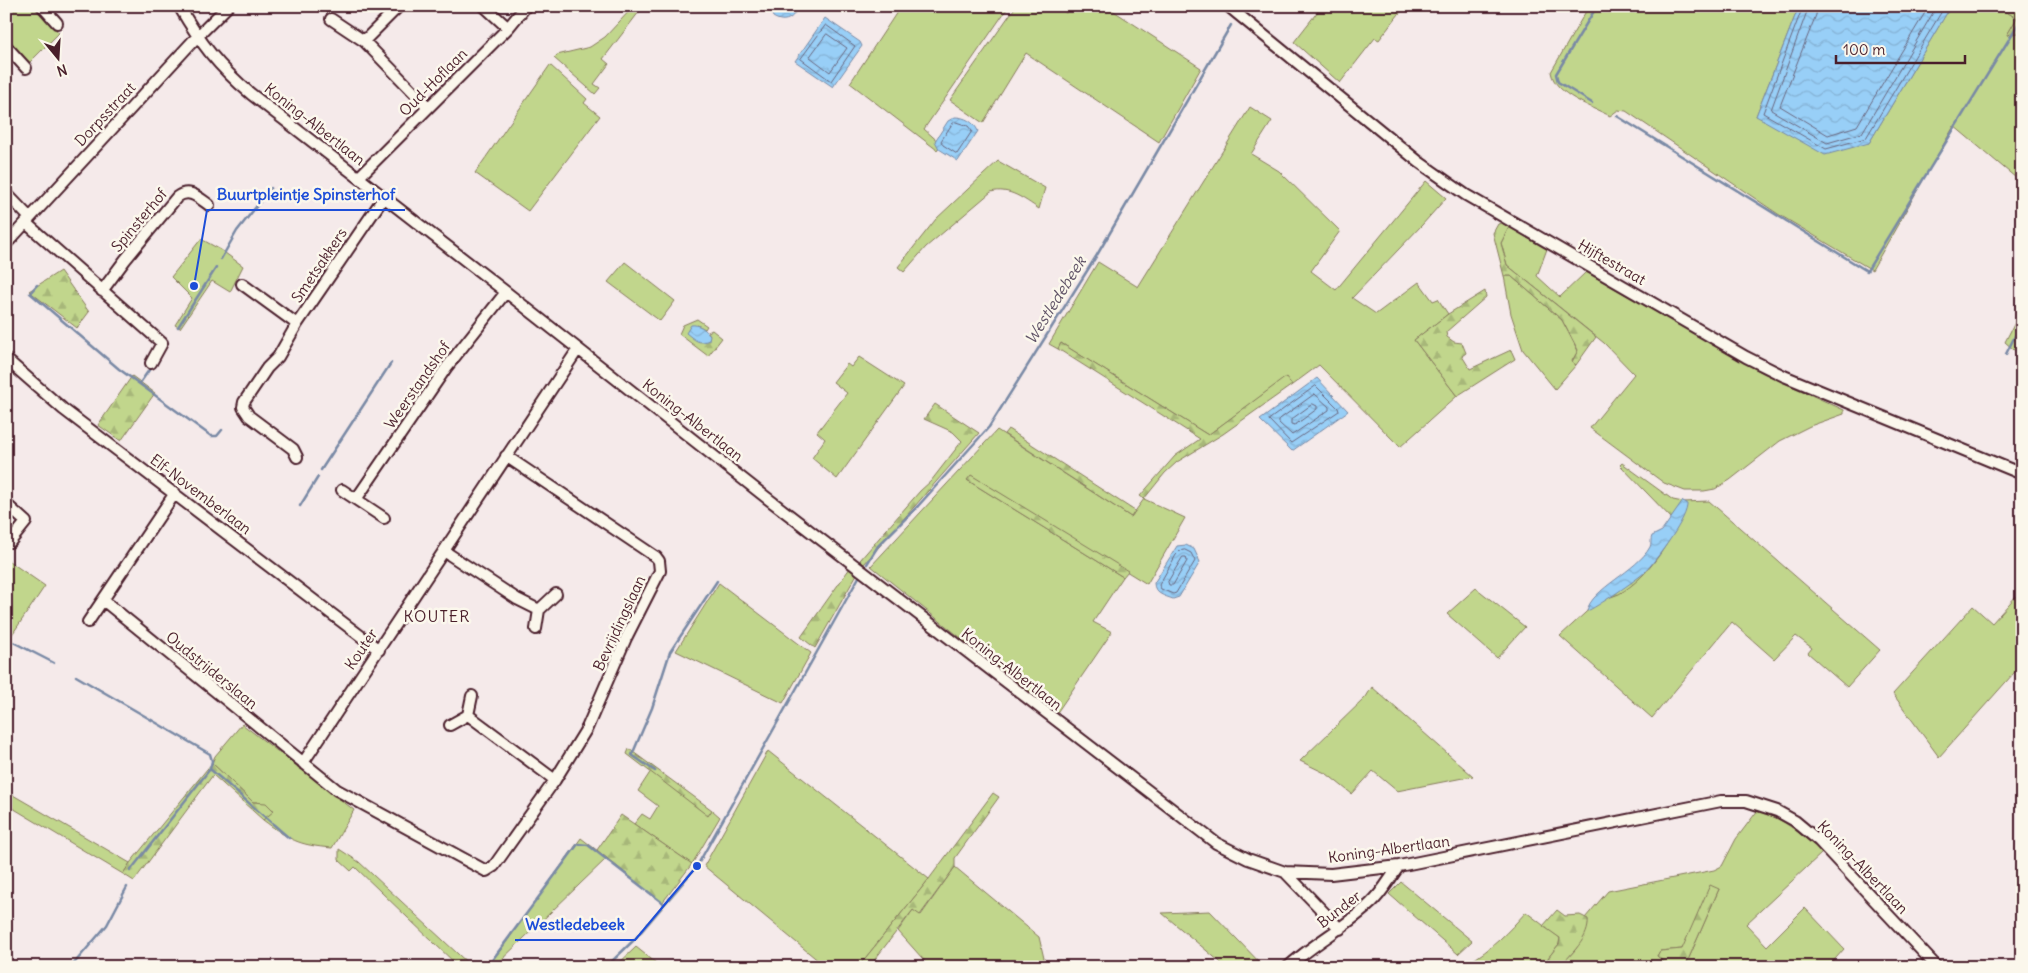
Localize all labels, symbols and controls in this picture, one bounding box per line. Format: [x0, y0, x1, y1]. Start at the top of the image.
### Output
north arrow [32, 32, 82, 82]
scale bar [1836, 32, 1964, 64]
text: 100 m [1843, 40, 1885, 59]
street label: Oud-Hoflaan [395, 44, 471, 120]
text: N [55, 60, 69, 80]
street label: Dorpsstraat [71, 78, 139, 150]
street label: Koning-Albertlaan [261, 79, 369, 169]
callout: Buurtpleintje Spinsterhof [207, 179, 405, 210]
street label: Spinsterhof [107, 184, 172, 256]
text: Buurtpleintje Spinsterhof [217, 184, 396, 205]
street label: Smetsakkers [287, 224, 351, 306]
street label: Hijftestraat [1575, 235, 1649, 289]
water label: Westledebeek [1020, 251, 1091, 348]
street label: Weerstandshof [380, 337, 455, 432]
street label: Koning-Albertlaan [639, 375, 747, 465]
street label: Elf-Novemberlaan [147, 450, 256, 538]
street label: Bevrijdingslaan [589, 572, 650, 674]
district label: KOUTER [404, 606, 470, 626]
street label: Koning-Albertlaan [958, 624, 1066, 714]
street label: Kouter [340, 625, 382, 673]
street label: Oudstrijderslaan [162, 627, 262, 713]
street label: Koning-Albertlaan [1814, 816, 1913, 918]
street label: Koning-Albertlaan [1327, 831, 1451, 867]
street label: Bunder [1313, 886, 1365, 932]
callout: Westledebeek [515, 909, 635, 940]
text: Westledebeek [525, 914, 625, 934]

